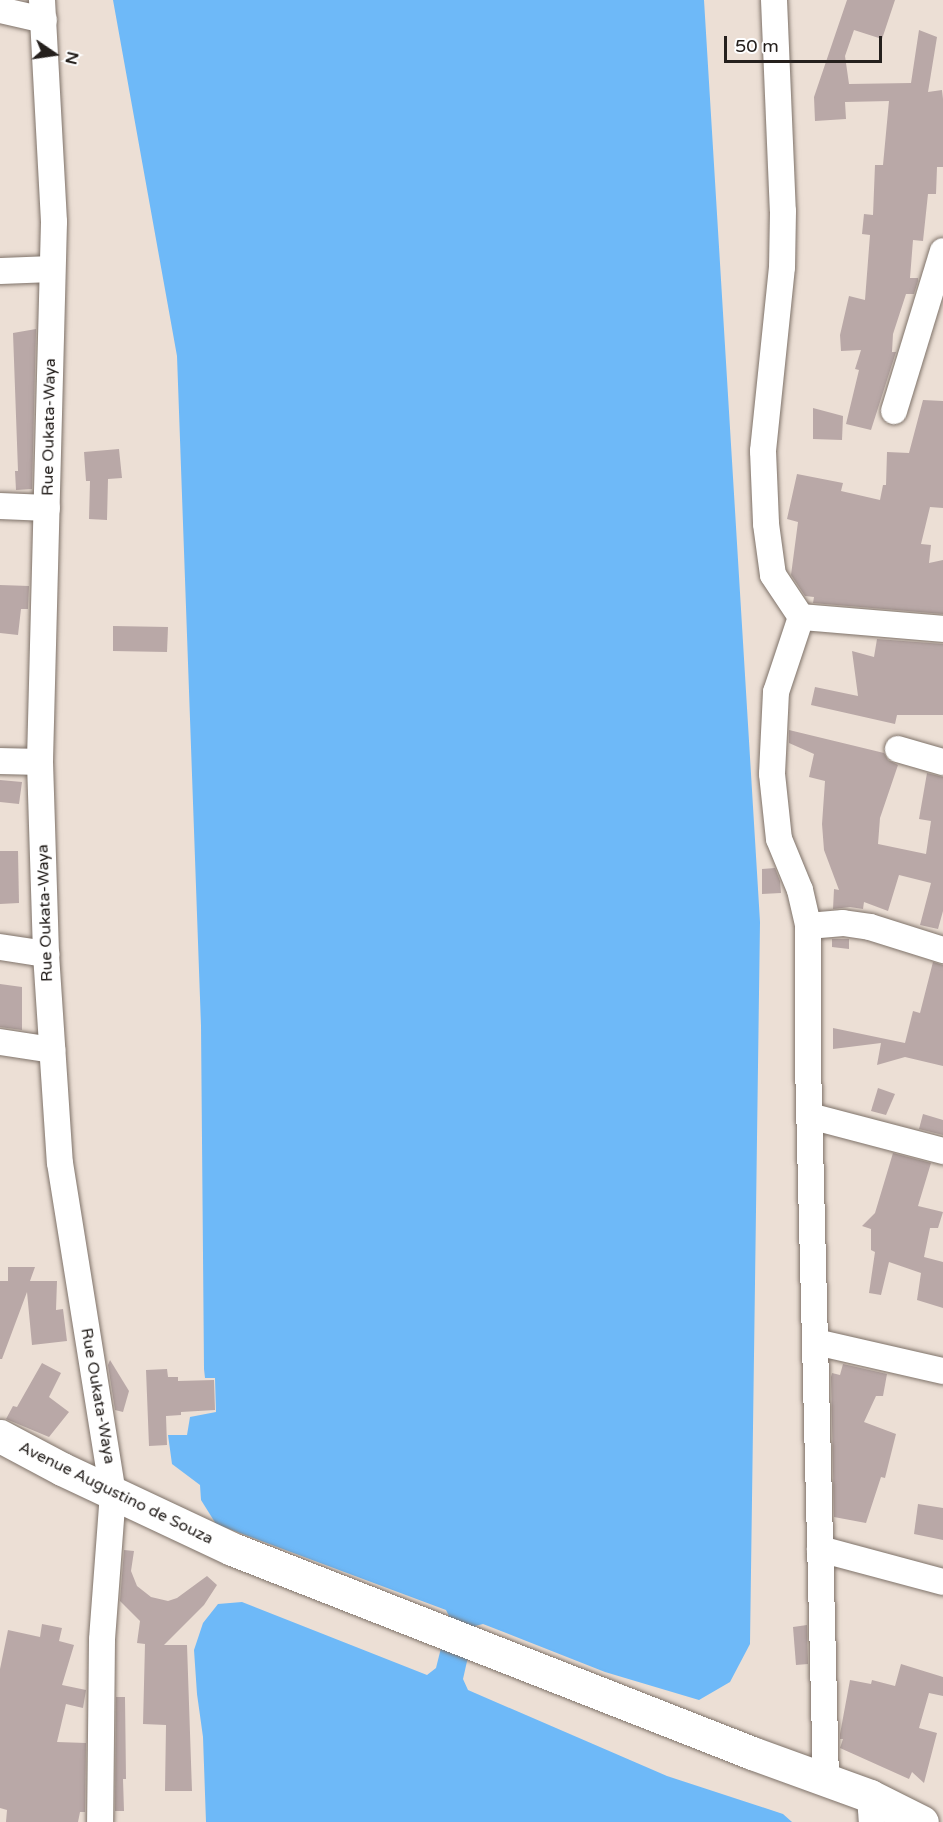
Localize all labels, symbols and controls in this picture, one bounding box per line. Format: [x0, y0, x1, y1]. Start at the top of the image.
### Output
north arrow [24, 24, 84, 84]
scale bar [727, 24, 884, 62]
text: 50 m [735, 35, 779, 57]
text: N [60, 50, 83, 67]
street label: Rue Oukata-Waya [38, 358, 60, 496]
street label: Rue Oukata-Waya [33, 844, 57, 982]
street label: Rue Oukata-Waya [77, 1326, 119, 1466]
street label: Avenue Augustino de Souza [16, 1438, 216, 1548]

